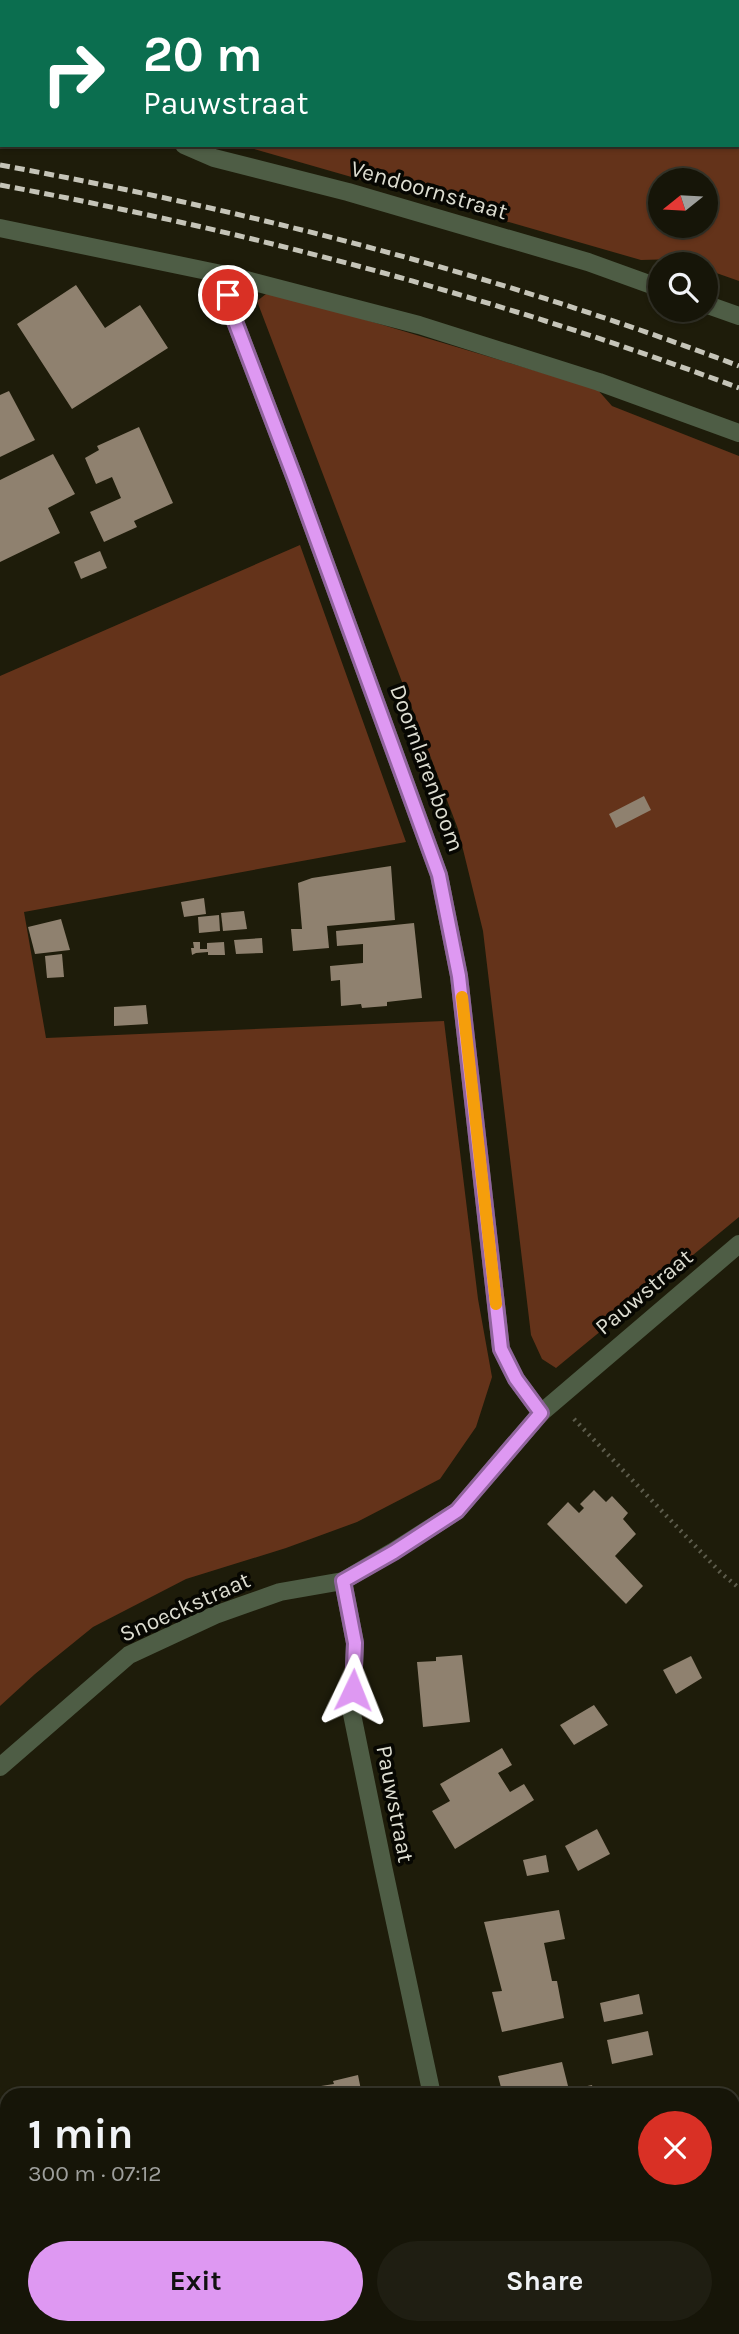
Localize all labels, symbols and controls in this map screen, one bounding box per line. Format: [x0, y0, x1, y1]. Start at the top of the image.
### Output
text: 20 m [143, 26, 263, 83]
icon: right [28, 28, 119, 119]
text: Pauwstraat [143, 85, 309, 122]
street label: Vendoornstraat [347, 155, 511, 225]
north arrow [648, 168, 718, 238]
map controls [648, 168, 718, 322]
button: search [648, 252, 718, 322]
pin [198, 265, 258, 325]
icon: arrive [209, 276, 247, 314]
street label: Doornlarenboom [384, 681, 470, 855]
street label: Pauwstraat [590, 1243, 699, 1341]
street label: Snoeckstraat [116, 1566, 255, 1648]
position arrow [316, 1653, 390, 1727]
street label: Pauwstraat [370, 1743, 420, 1865]
text: 1 min [28, 2109, 133, 2159]
button: close [638, 2111, 712, 2185]
text: 300 m · 07:12 [28, 2160, 162, 2187]
button: Exit [28, 2241, 363, 2321]
button: Share [377, 2241, 712, 2321]

